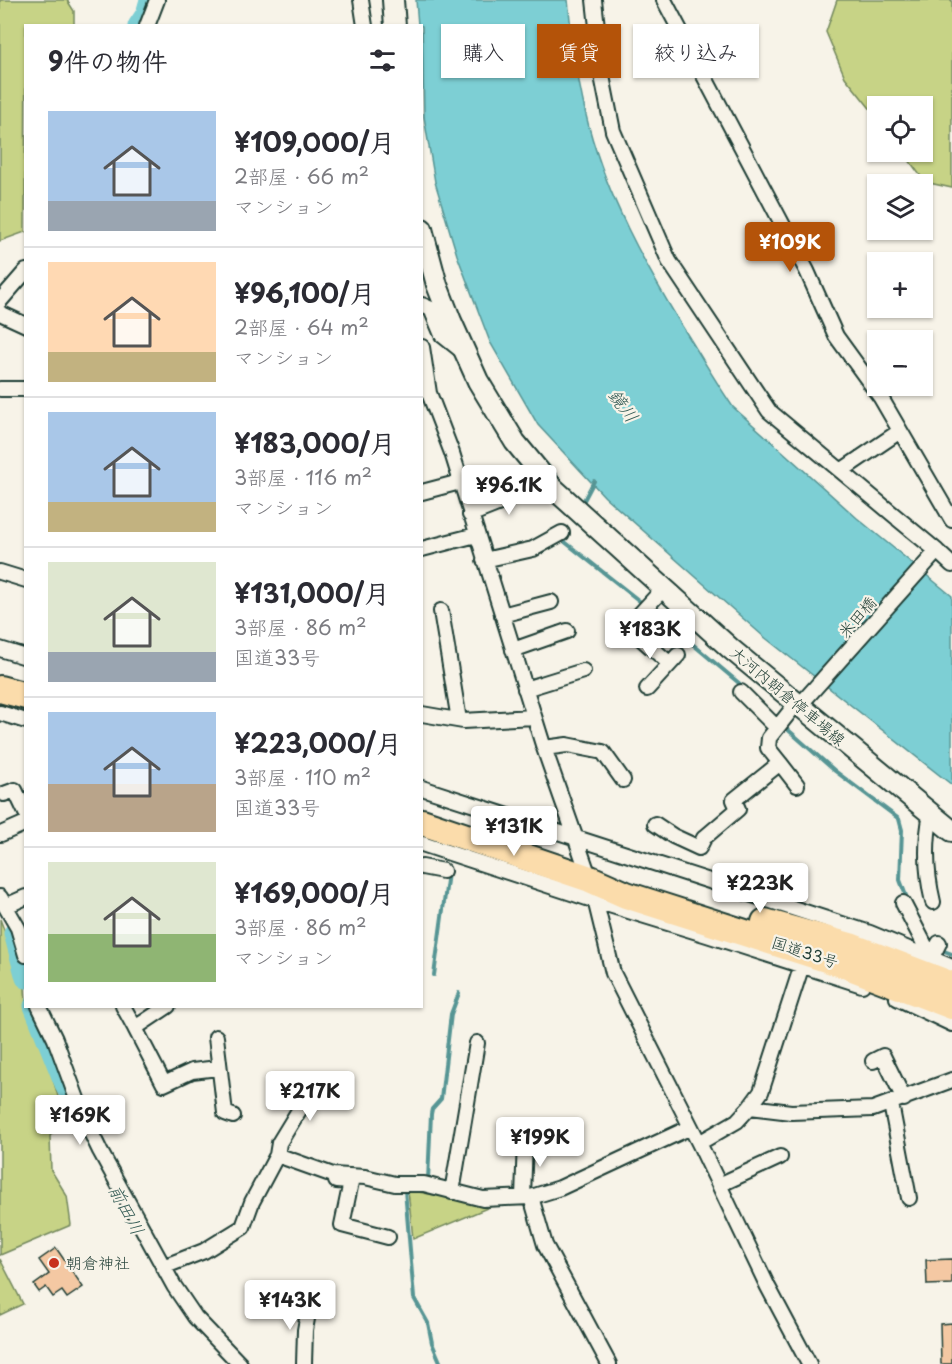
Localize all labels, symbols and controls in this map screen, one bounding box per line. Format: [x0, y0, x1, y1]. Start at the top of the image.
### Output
chip: 購入 [441, 24, 525, 78]
chip: 賃貸 [537, 24, 621, 78]
chip: 絞り込み [633, 24, 759, 78]
text: 9件の物件 [48, 41, 168, 80]
icon: filters [366, 44, 399, 77]
map controls [867, 96, 933, 396]
button: locate [867, 96, 933, 162]
text: ¥109,000/月 [234, 122, 395, 161]
icon: home [96, 135, 168, 207]
text: 2部屋 · 66 m² [234, 161, 369, 191]
button: layers [867, 174, 933, 240]
text: マンション [234, 191, 333, 221]
pin: ¥109K [748, 222, 832, 273]
text: ¥109K [759, 226, 821, 256]
button: + [867, 252, 933, 318]
text: ¥96,100/月 [234, 273, 375, 312]
icon: home [96, 286, 168, 358]
text: 2部屋 · 64 m² [234, 312, 369, 342]
button: − [867, 330, 933, 396]
text: マンション [234, 342, 333, 372]
water label: 鏡川 [603, 383, 646, 428]
text: ¥183,000/月 [234, 423, 396, 462]
icon: home [96, 436, 168, 508]
text: 3部屋 · 116 m² [234, 462, 372, 492]
pin: ¥96.1K [460, 465, 558, 516]
text: ¥96.1K [476, 469, 542, 499]
text: マンション [234, 492, 333, 522]
text: ¥131,000/月 [234, 573, 390, 612]
icon: home [96, 586, 168, 658]
street label: 米田橋 [831, 590, 881, 642]
pin: ¥183K [608, 609, 692, 660]
text: 3部屋 · 86 m² [234, 612, 367, 642]
text: ¥183K [619, 613, 681, 643]
street label: 大河内朝倉停車場線 [726, 640, 852, 751]
text: 国道33号 [234, 642, 320, 672]
text: ¥223,000/月 [234, 723, 402, 762]
icon: home [96, 736, 168, 808]
text: 3部屋 · 110 m² [234, 762, 371, 792]
text: 国道33号 [234, 792, 320, 822]
pin: ¥131K [472, 806, 556, 857]
text: ¥131K [485, 810, 543, 840]
pin: ¥223K [718, 863, 802, 914]
text: ¥223K [726, 867, 794, 897]
text: ¥169,000/月 [234, 873, 394, 912]
icon: home [96, 886, 168, 958]
text: 3部屋 · 86 m² [234, 912, 367, 942]
street label: 国道33号 [769, 929, 842, 973]
text: マンション [234, 942, 333, 972]
pin: ¥217K [268, 1071, 352, 1122]
text: ¥217K [280, 1075, 340, 1105]
pin: ¥169K [38, 1095, 122, 1146]
text: ¥169K [49, 1099, 111, 1129]
pin: ¥199K [498, 1117, 582, 1168]
text: ¥199K [510, 1121, 570, 1151]
water label: 前田川 [103, 1179, 152, 1239]
place label: 朝倉神社 [66, 1250, 130, 1274]
marker: 朝倉神社 [47, 1256, 61, 1270]
pin: ¥143K [248, 1280, 332, 1331]
text: ¥143K [259, 1284, 321, 1314]

